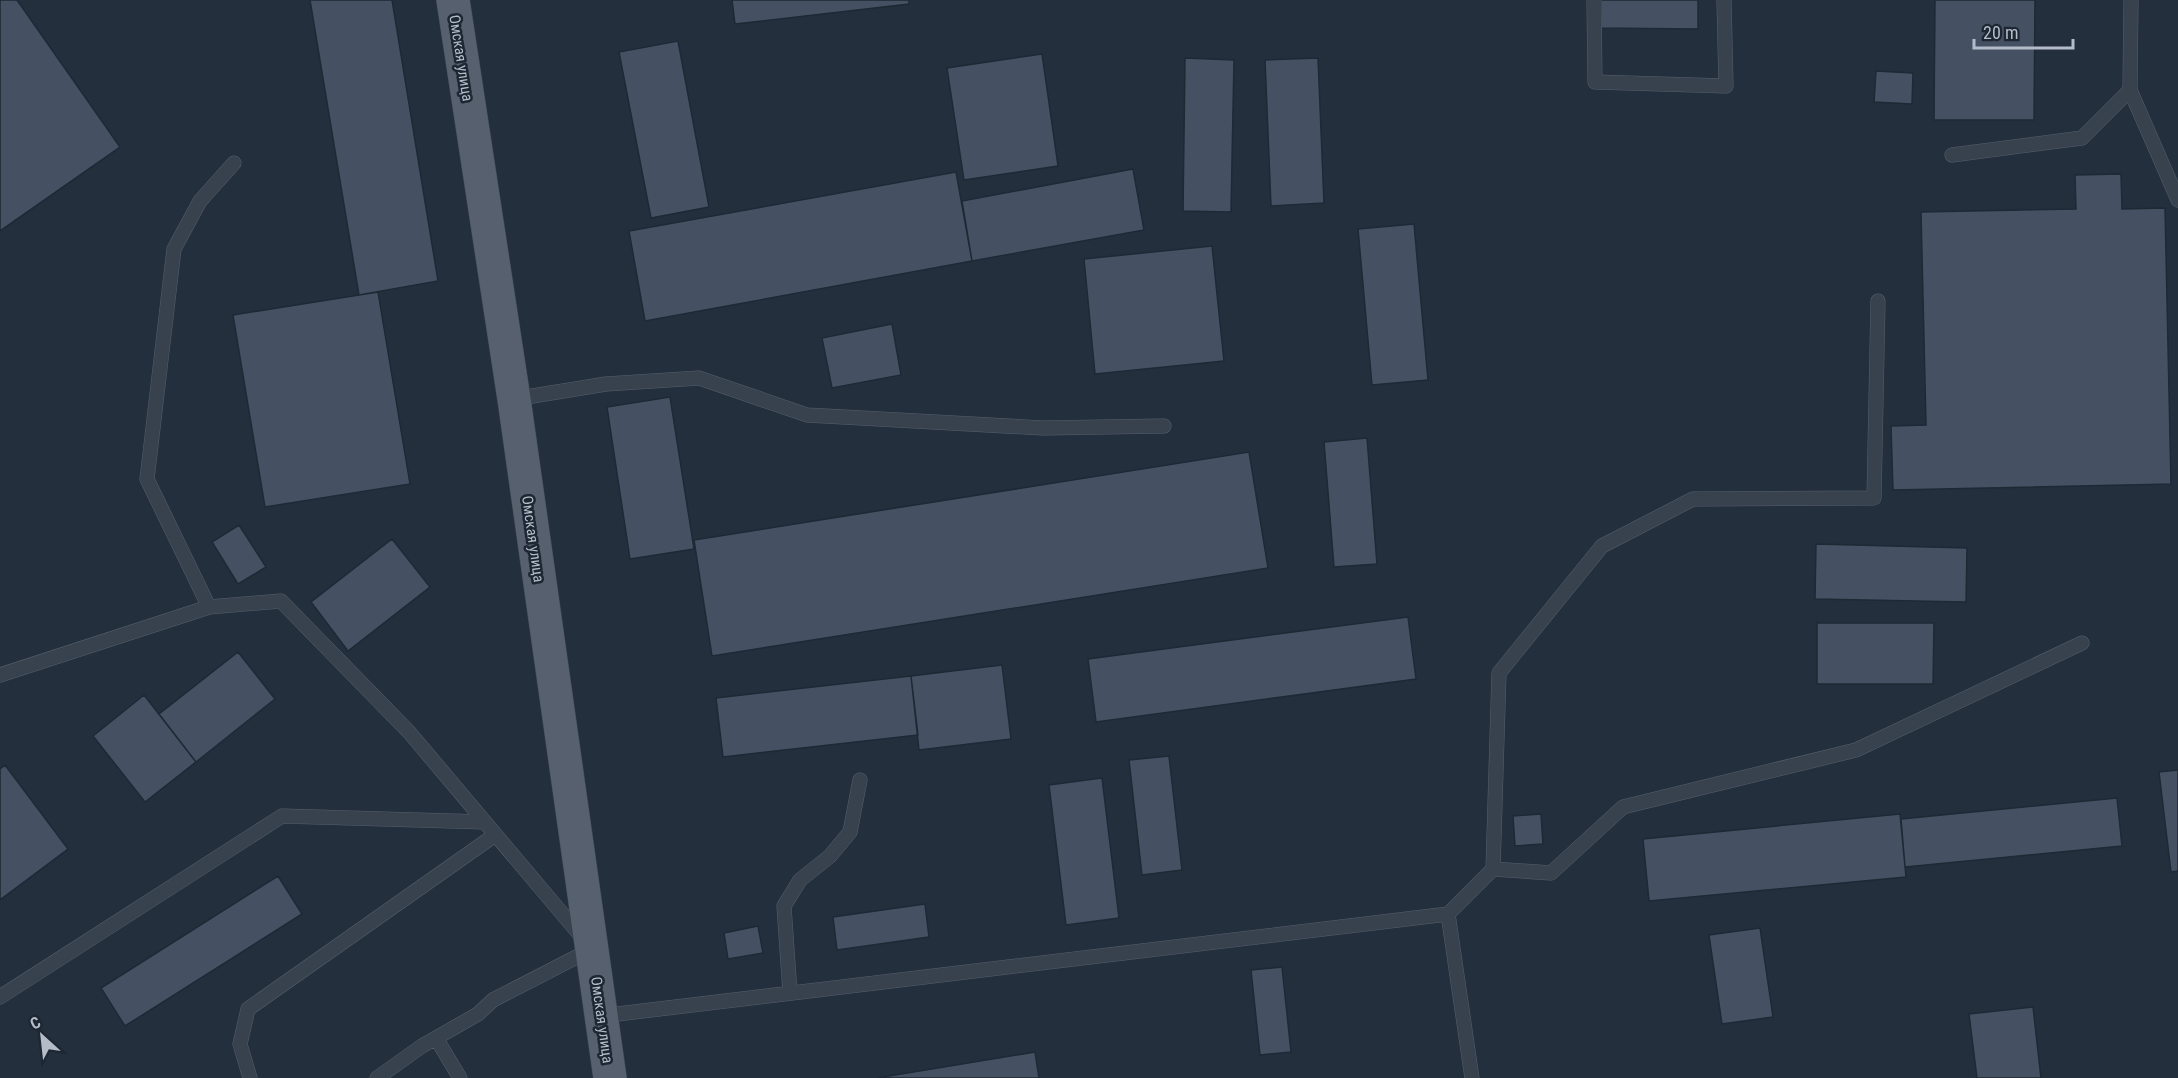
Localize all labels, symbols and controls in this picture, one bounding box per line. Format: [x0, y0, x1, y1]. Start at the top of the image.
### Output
scale bar [1974, 12, 2073, 50]
street label: Омская улица [445, 14, 477, 102]
text: 20 m [1983, 22, 2018, 43]
street label: Омская улица [518, 495, 548, 583]
street label: Омская улица [587, 976, 617, 1064]
north arrow [12, 1006, 72, 1066]
text: С [27, 1013, 44, 1034]

